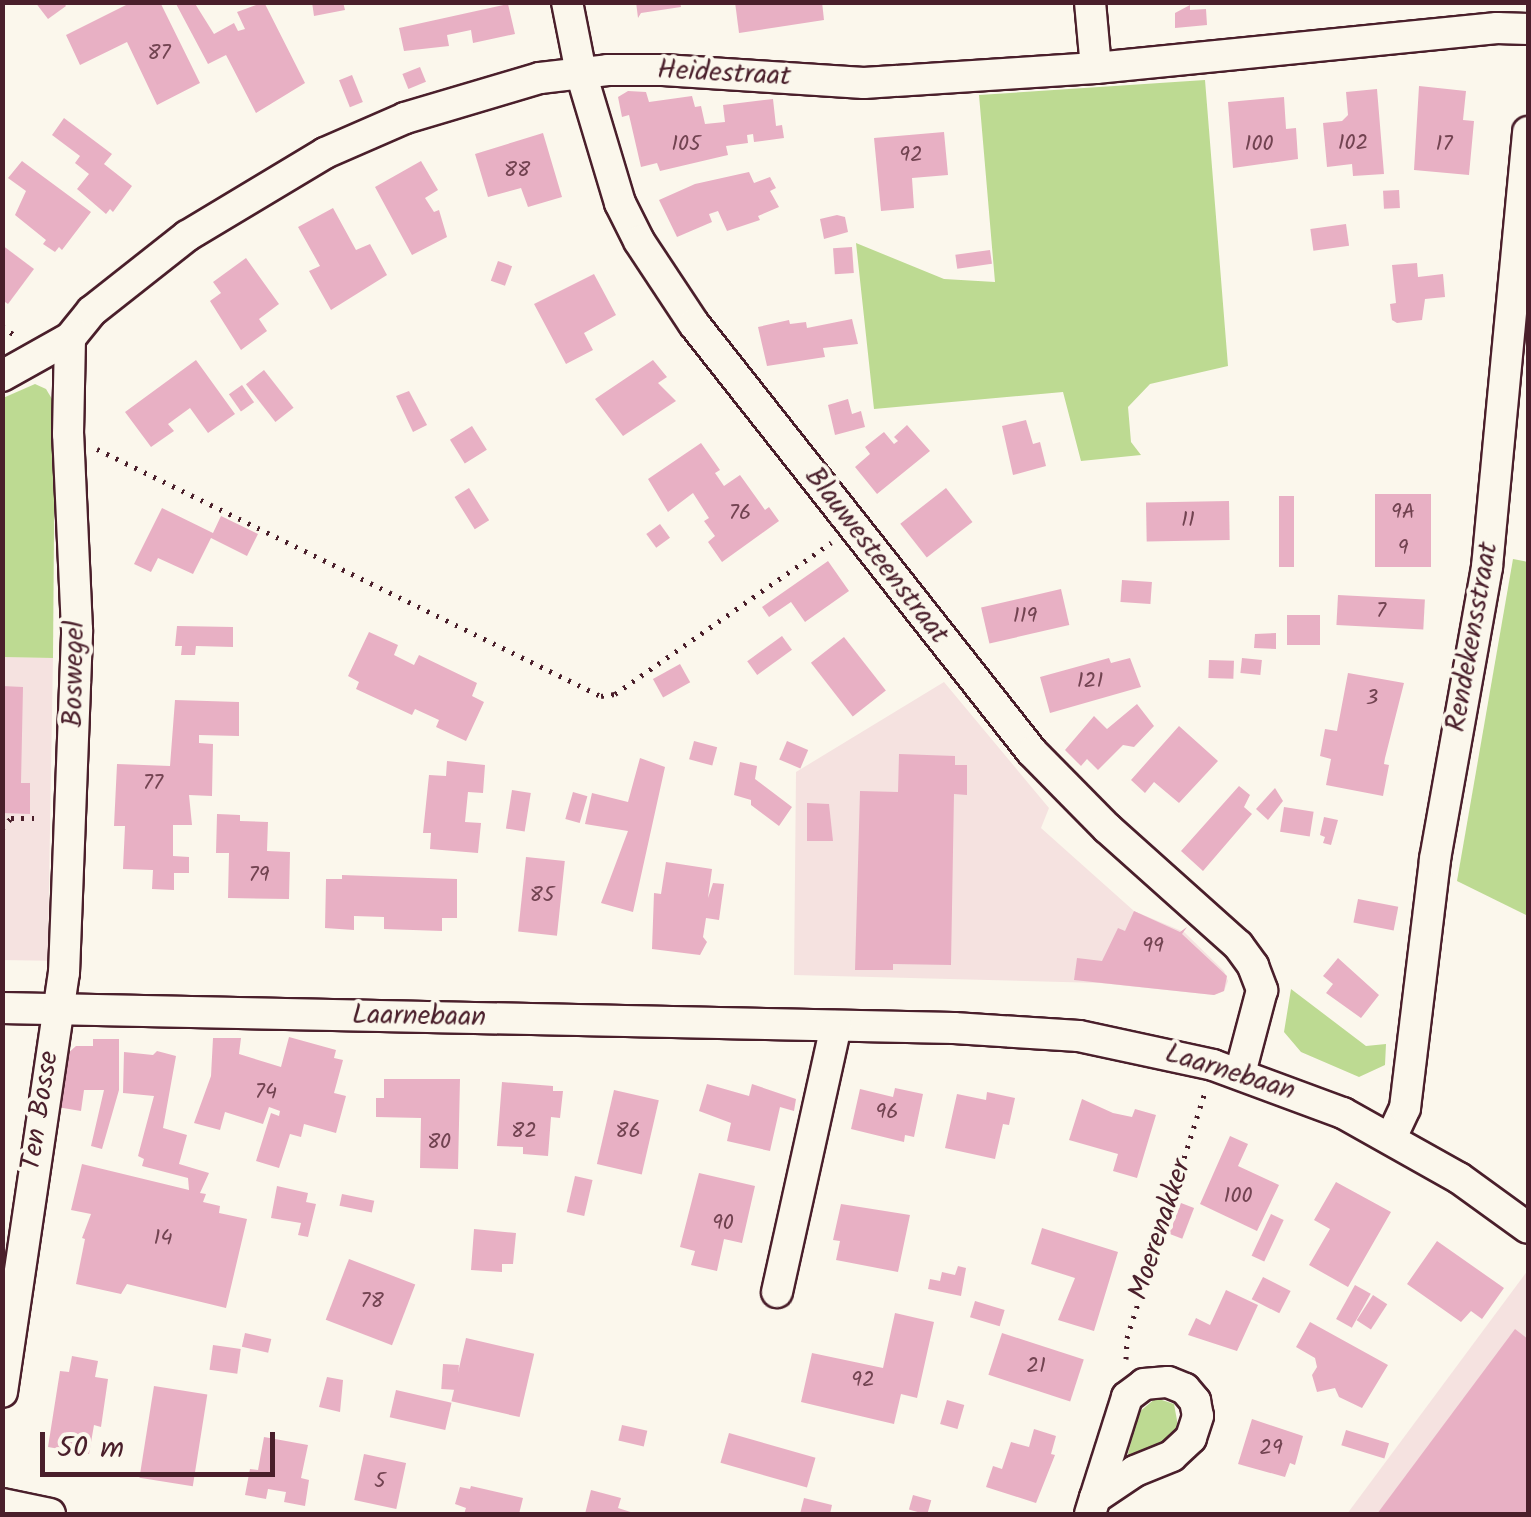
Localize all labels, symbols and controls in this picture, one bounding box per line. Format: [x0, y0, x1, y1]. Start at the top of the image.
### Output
house number: 87 [147, 41, 171, 67]
street label: Heidestraat [656, 54, 792, 94]
house number: 102 [1338, 131, 1368, 157]
house number: 105 [671, 132, 701, 158]
house number: 100 [1245, 132, 1273, 158]
house number: 17 [1435, 132, 1453, 158]
house number: 92 [899, 143, 923, 169]
house number: 88 [504, 158, 530, 184]
street label: Blauwesteenstraat [797, 461, 955, 651]
house number: 9A [1391, 500, 1415, 526]
house number: 76 [729, 501, 751, 527]
house number: 11 [1181, 508, 1195, 534]
house number: 9 [1398, 536, 1408, 562]
street label: Rendekensstraat [1440, 539, 1506, 735]
house number: 7 [1376, 599, 1386, 625]
house number: 119 [1013, 604, 1037, 630]
street label: Boswegel [57, 620, 93, 728]
house number: 121 [1077, 669, 1103, 695]
house number: 3 [1366, 686, 1378, 712]
house number: 77 [143, 771, 163, 797]
house number: 79 [249, 863, 269, 889]
house number: 85 [529, 883, 555, 909]
house number: 99 [1142, 934, 1164, 960]
street label: Laarnebaan [352, 999, 486, 1035]
street label: Laarnebaan [1161, 1037, 1299, 1109]
street label: Ten Bosse [15, 1049, 67, 1173]
house number: 74 [255, 1080, 277, 1106]
house number: 96 [876, 1100, 898, 1126]
house number: 82 [511, 1119, 537, 1145]
house number: 86 [615, 1119, 641, 1145]
house number: 80 [427, 1130, 451, 1156]
street label: Moerenakker [1123, 1156, 1199, 1304]
house number: 100 [1224, 1184, 1252, 1210]
house number: 90 [712, 1211, 734, 1237]
house number: 14 [153, 1226, 173, 1252]
house number: 78 [360, 1289, 384, 1315]
house number: 21 [1026, 1354, 1046, 1380]
house number: 92 [851, 1368, 875, 1394]
scale bar [45, 1412, 280, 1474]
text: 50 m [57, 1425, 124, 1473]
house number: 29 [1259, 1436, 1283, 1462]
house number: 5 [374, 1469, 386, 1495]

